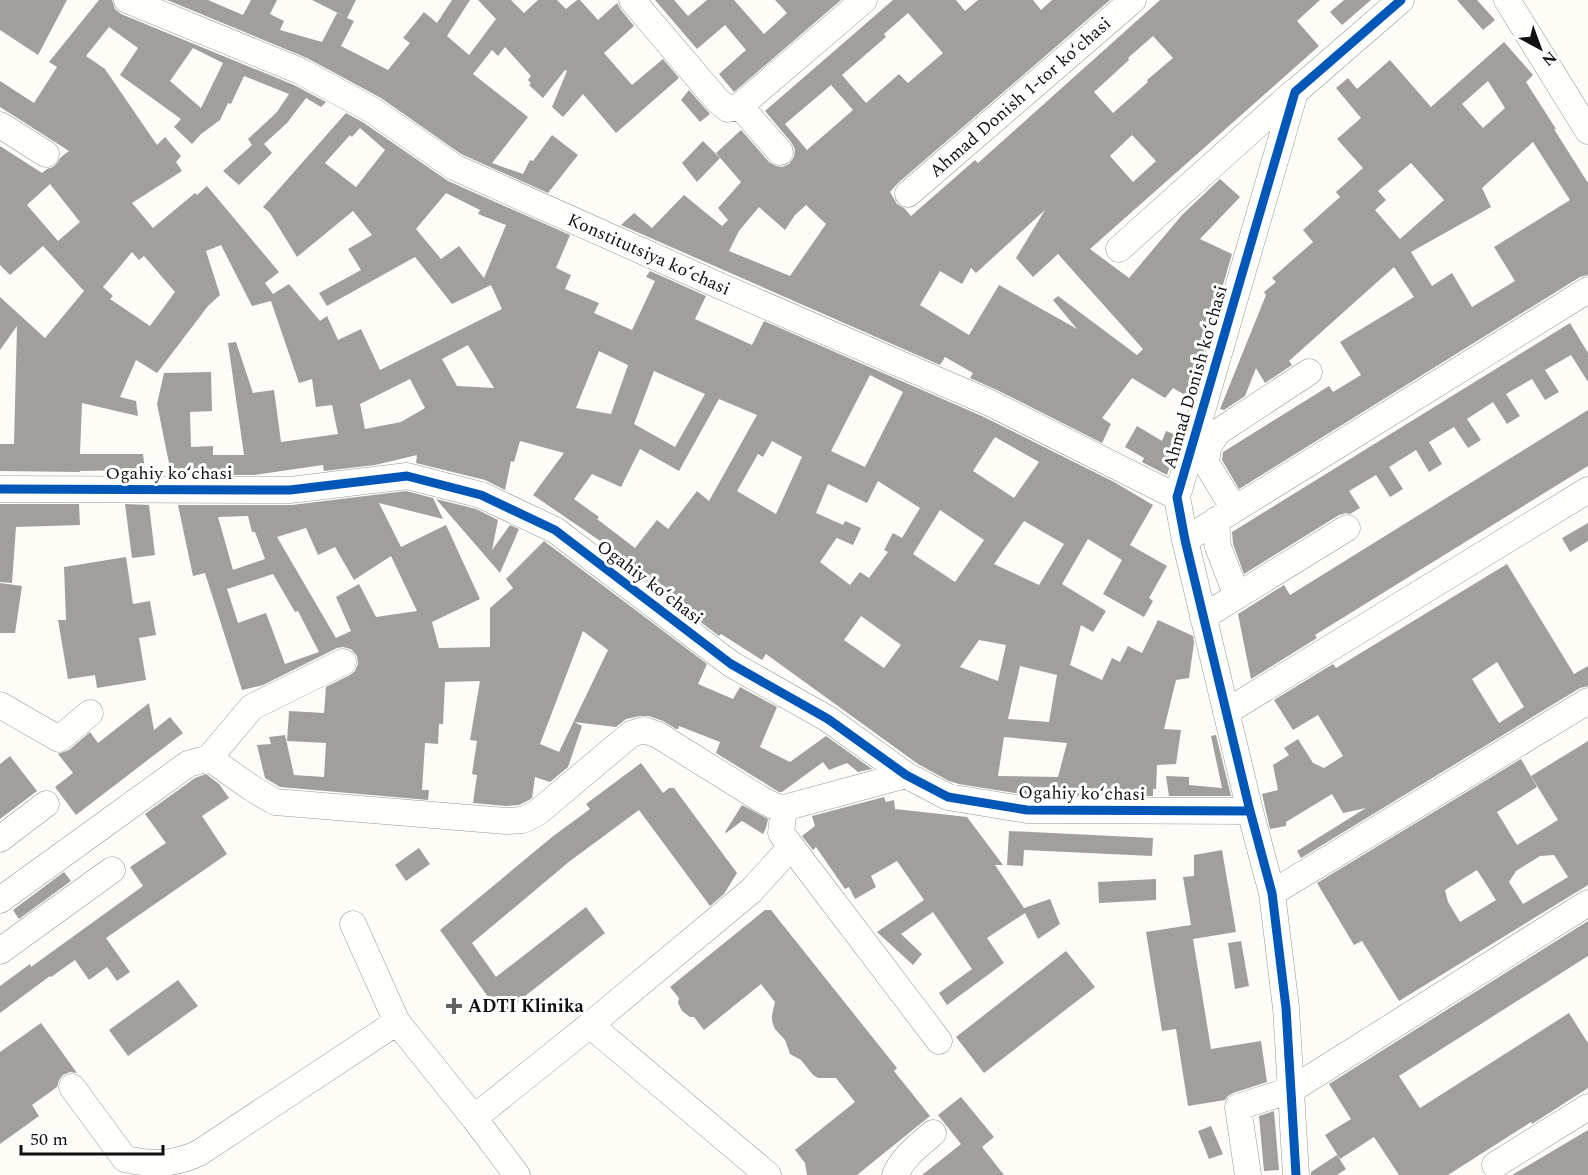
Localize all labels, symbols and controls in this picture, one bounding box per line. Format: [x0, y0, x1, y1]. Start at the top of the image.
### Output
street label: Ahmad Donish 1-tor koʻchasi [923, 11, 1117, 184]
north arrow [1510, 18, 1570, 78]
text: N [1536, 45, 1562, 72]
street label: Konstitutsiya koʻchasi [563, 206, 735, 303]
street label: Ahmad Donish koʻchasi [1156, 282, 1235, 472]
street label: Ogahiy koʻchasi [105, 460, 233, 487]
street label: Ogahiy koʻchasi [591, 533, 709, 631]
street label: Ogahiy koʻchasi [1018, 779, 1146, 808]
place label: ADTI Klinika [468, 993, 584, 1020]
marker: ADTI Klinika [445, 997, 463, 1015]
scale bar [21, 1118, 164, 1156]
text: 50 m [30, 1126, 68, 1153]

